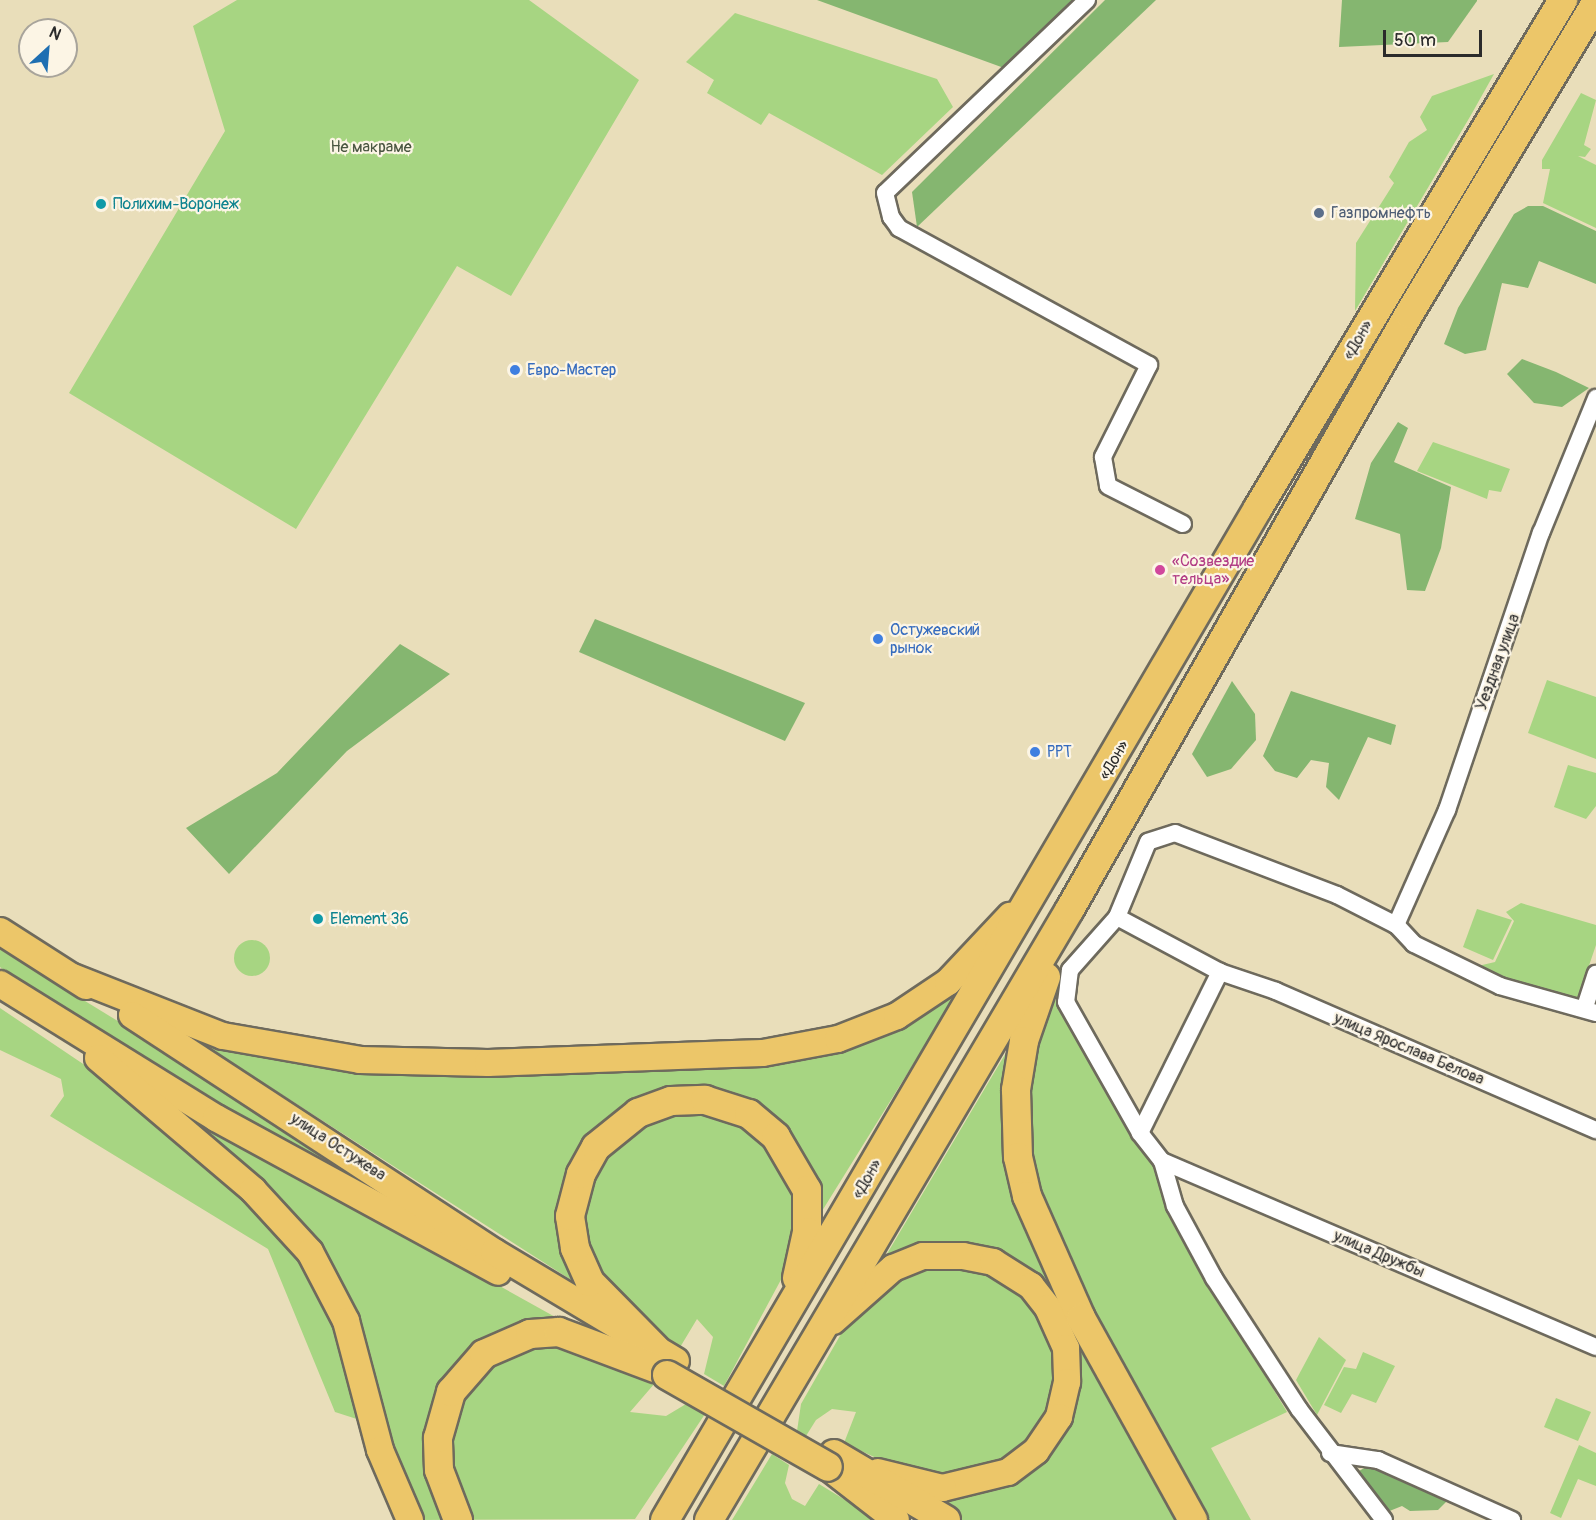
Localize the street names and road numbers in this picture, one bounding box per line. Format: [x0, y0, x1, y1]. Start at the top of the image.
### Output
street label: «Дон» [1339, 317, 1377, 363]
street label: Уездная улица [1472, 611, 1524, 713]
street label: «Дон» [1095, 737, 1133, 783]
street label: улица Ярослава Белова [1331, 1009, 1487, 1089]
street label: улица Остужева [287, 1109, 389, 1185]
street label: «Дон» [848, 1156, 886, 1202]
street label: улица Дружбы [1331, 1226, 1427, 1282]

